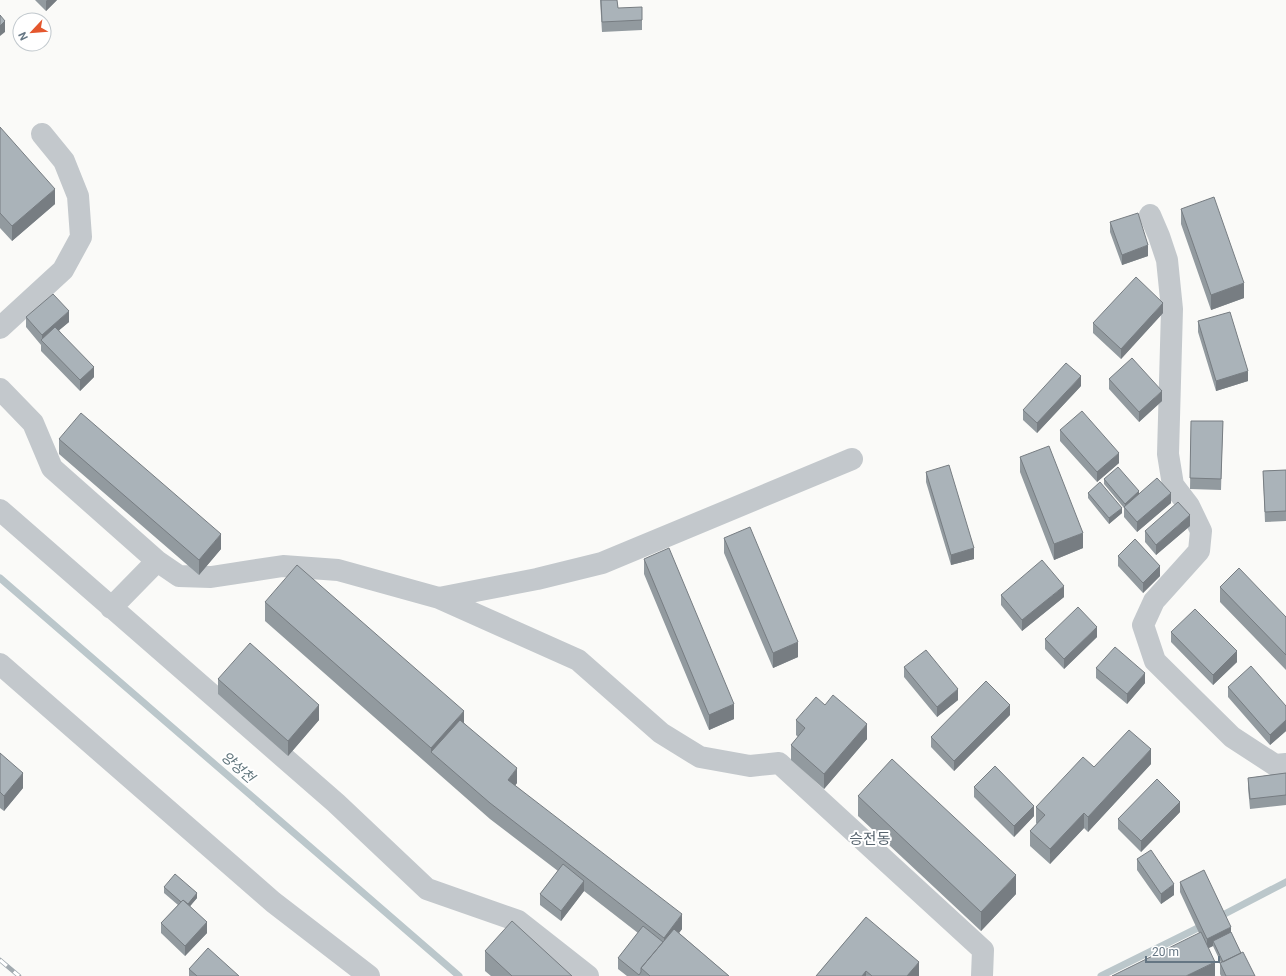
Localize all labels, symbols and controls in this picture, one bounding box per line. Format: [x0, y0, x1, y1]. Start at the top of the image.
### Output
north arrow [12, 12, 52, 52]
text: N [16, 30, 31, 43]
water label: 양성천 [218, 748, 259, 786]
district label: 승전동 [849, 830, 891, 848]
scale bar [1146, 938, 1219, 964]
text: 20 m [1152, 945, 1179, 959]

